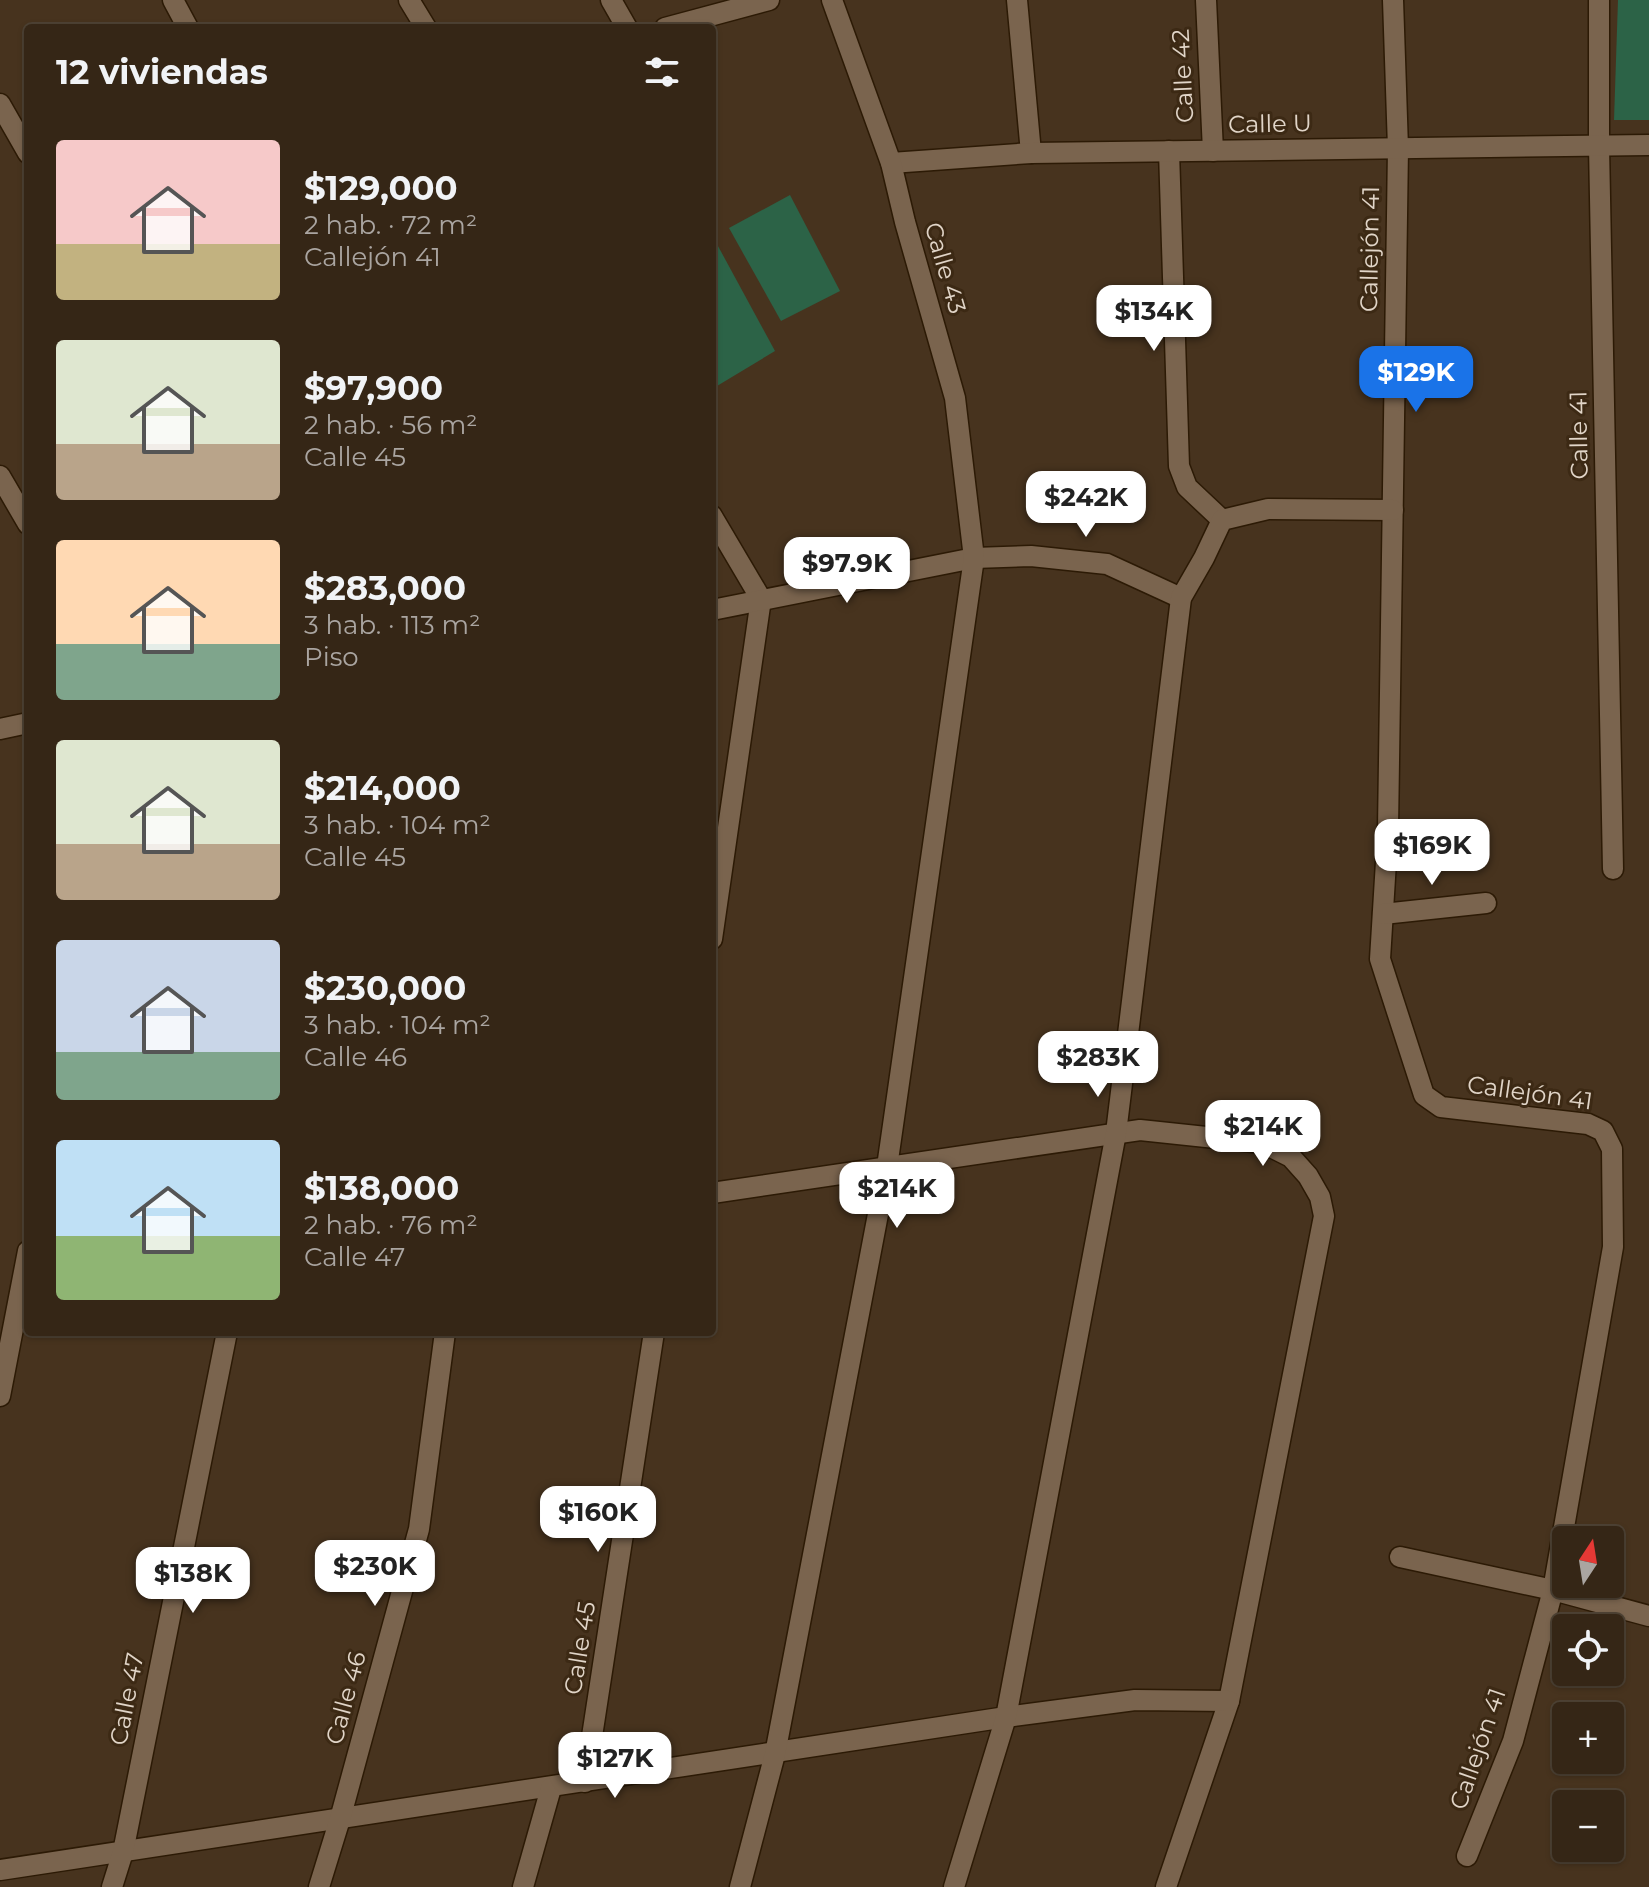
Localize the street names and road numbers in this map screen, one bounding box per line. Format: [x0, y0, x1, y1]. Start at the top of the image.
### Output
street label: Calle 42 [1166, 28, 1199, 124]
street label: Calle U [1228, 108, 1312, 139]
street label: Callejón 41 [1354, 186, 1385, 312]
street label: Calle 43 [919, 219, 972, 317]
street label: Calle 41 [1563, 390, 1594, 480]
street label: Callejón 41 [1466, 1069, 1595, 1116]
street label: Calle 45 [558, 1599, 601, 1697]
street label: Calle 46 [319, 1648, 372, 1748]
street label: Calle 47 [103, 1650, 150, 1748]
street label: Callejón 41 [1443, 1684, 1512, 1813]

